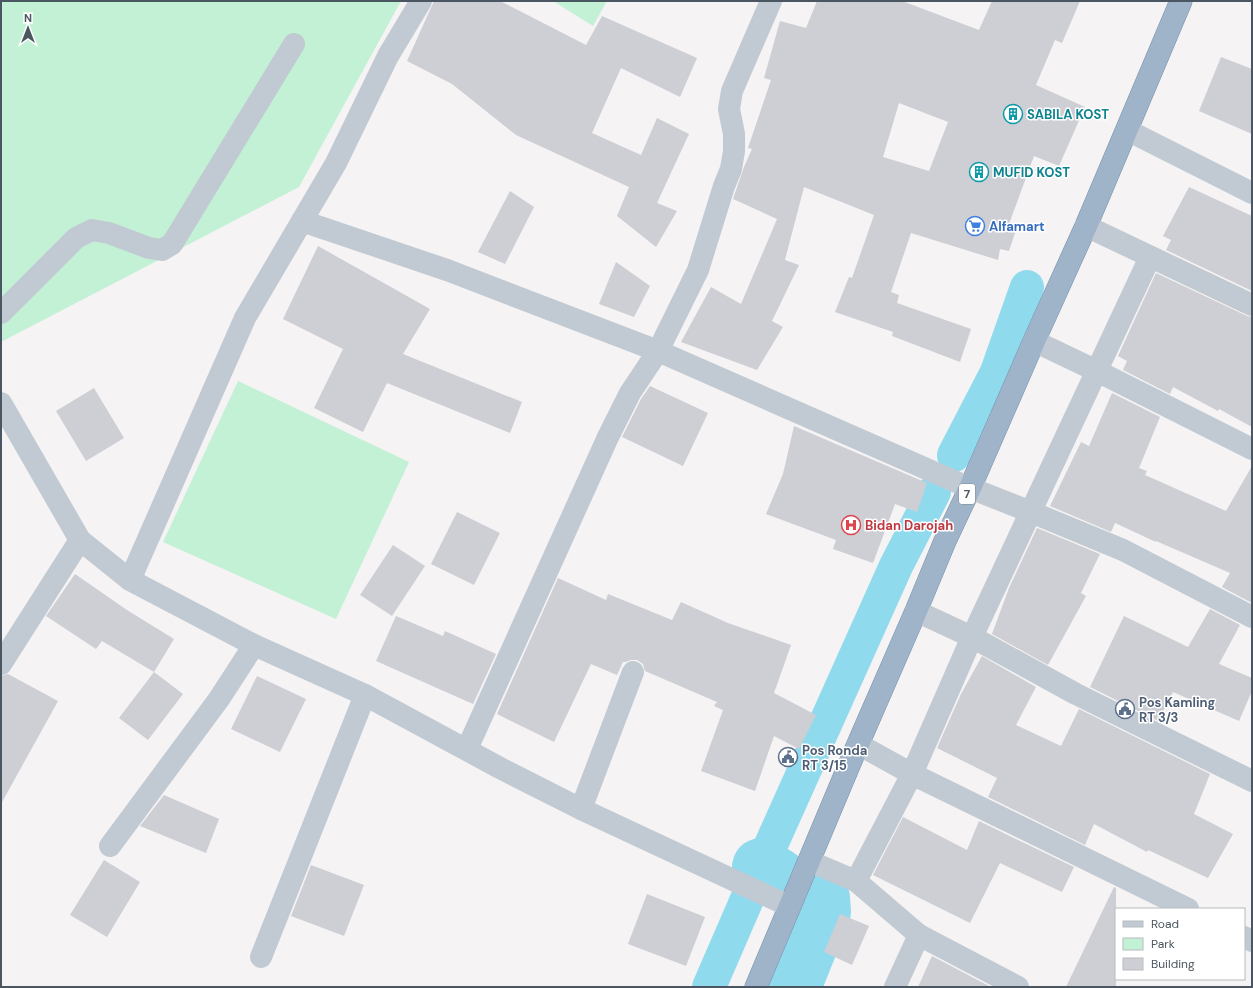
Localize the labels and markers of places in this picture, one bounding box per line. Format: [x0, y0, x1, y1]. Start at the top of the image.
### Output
building icon: SABILA KOST [1002, 103, 1024, 125]
place label: SABILA KOST [1027, 106, 1109, 123]
building icon: MUFID KOST [968, 161, 990, 183]
place label: MUFID KOST [993, 164, 1070, 181]
supermarket icon: Alfamart [964, 215, 986, 237]
place label: Alfamart [989, 218, 1045, 235]
hospital icon: Bidan Darojah [840, 514, 862, 536]
place label: Bidan Darojah [865, 517, 953, 534]
place label: Pos Kamling RT 3/3 [1139, 694, 1215, 726]
public building icon: Pos Kamling RT 3/3 [1114, 698, 1136, 720]
place label: Pos Ronda RT 3/15 [802, 742, 867, 774]
public building icon: Pos Ronda RT 3/15 [777, 746, 799, 768]

